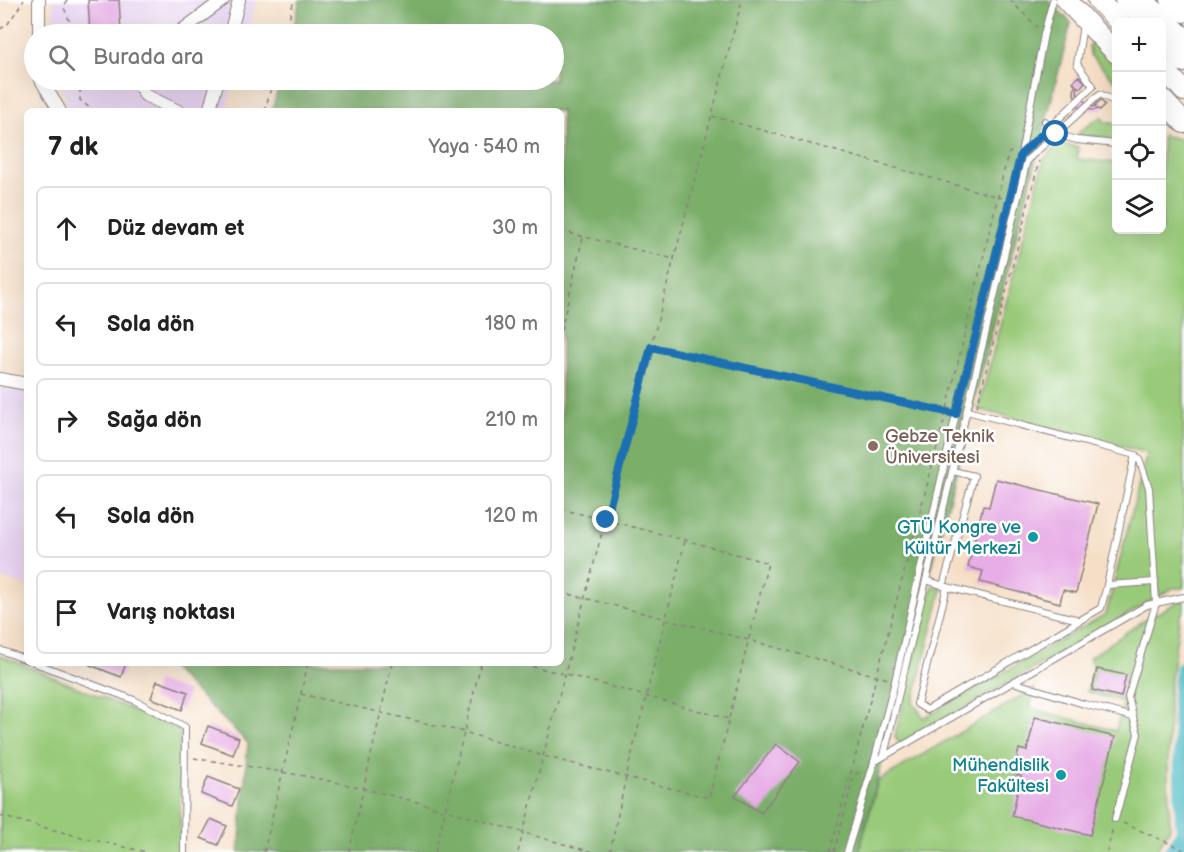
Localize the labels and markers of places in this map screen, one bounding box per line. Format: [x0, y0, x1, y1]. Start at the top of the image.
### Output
place label: Gebze Teknik Üniversitesi [885, 426, 994, 468]
marker: Gebze Teknik Üniversitesi [866, 439, 880, 453]
place label: GTÜ Kongre ve Kültür Merkezi [897, 516, 1021, 559]
marker: GTÜ Kongre ve Kültür Merkezi [1026, 530, 1040, 544]
place label: Mühendislik Fakültesi [952, 755, 1049, 797]
marker: Mühendislik Fakültesi [1054, 768, 1068, 782]

